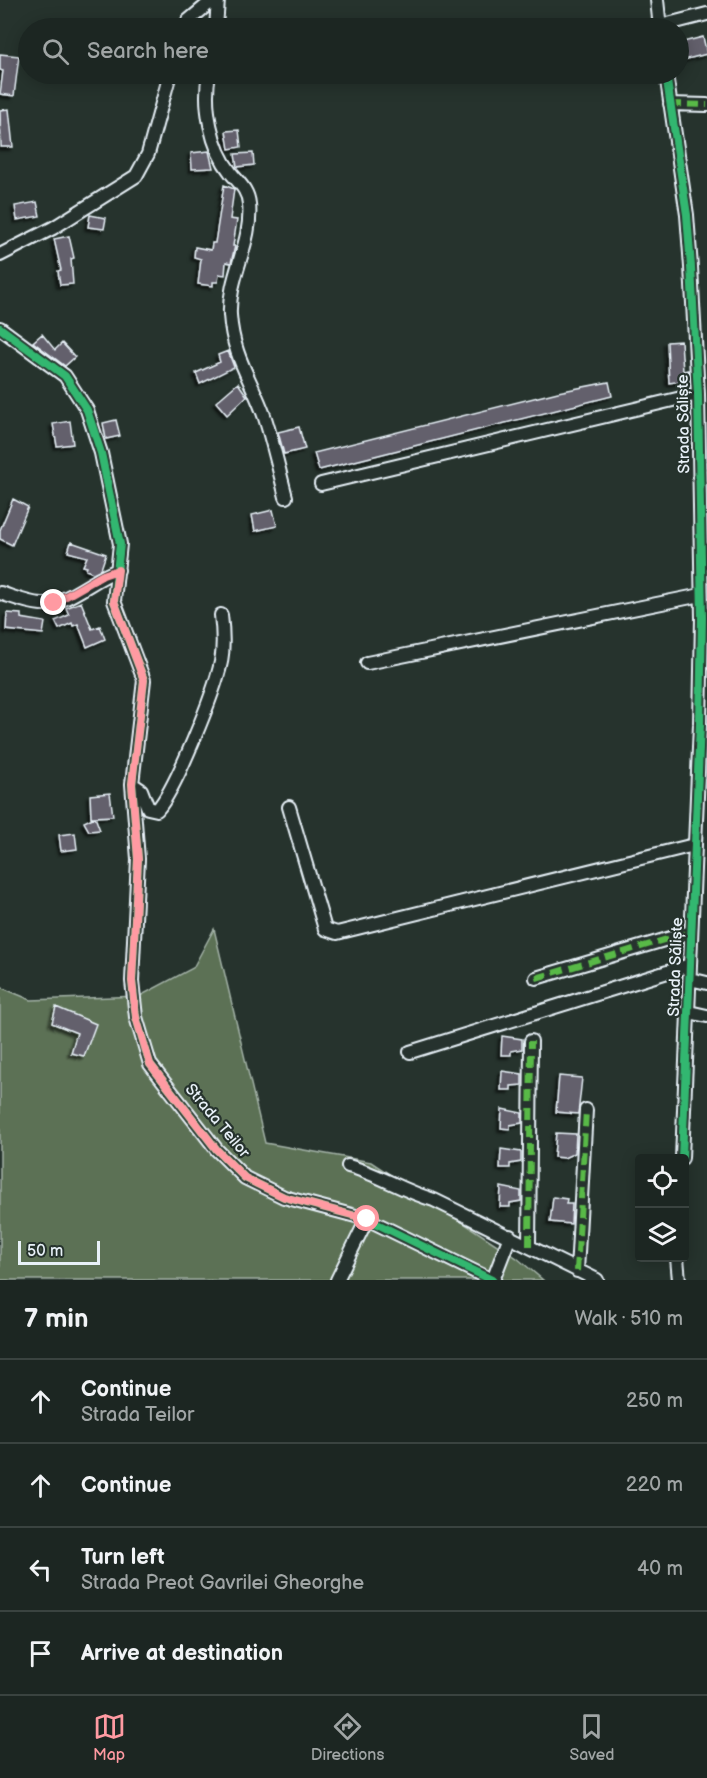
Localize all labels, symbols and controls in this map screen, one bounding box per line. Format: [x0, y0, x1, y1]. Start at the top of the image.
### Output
search box [18, 18, 689, 84]
icon: search [39, 35, 72, 68]
text: Search here [87, 38, 209, 65]
street label: Strada Săliște [674, 374, 694, 474]
route end [40, 589, 66, 615]
street label: Strada Săliște [665, 917, 687, 1017]
street label: Strada Teilor [181, 1080, 254, 1162]
map controls [635, 1154, 689, 1262]
button: locate [635, 1154, 689, 1208]
route start [353, 1205, 379, 1231]
button: layers [635, 1208, 689, 1262]
scale bar [18, 1238, 100, 1266]
text: 50 m [27, 1242, 63, 1261]
text: 7 min [24, 1304, 88, 1335]
text: Walk · 510 m [574, 1307, 683, 1331]
text: Continue [81, 1376, 171, 1403]
icon: ahead [24, 1385, 57, 1418]
text: 250 m [626, 1389, 683, 1413]
text: Strada Teilor [81, 1403, 194, 1427]
icon: ahead [24, 1469, 57, 1502]
text: Continue [81, 1472, 171, 1499]
text: 220 m [626, 1473, 683, 1497]
text: Turn left [81, 1544, 165, 1571]
icon: left [24, 1553, 57, 1586]
text: 40 m [637, 1557, 683, 1581]
text: Strada Preot Gavrilei Gheorghe [81, 1571, 364, 1595]
icon: arrive [24, 1637, 57, 1670]
text: Arrive at destination [81, 1640, 283, 1667]
tab: Map [93, 1710, 126, 1765]
tab: Directions [311, 1710, 384, 1765]
tab: Saved [569, 1710, 614, 1765]

